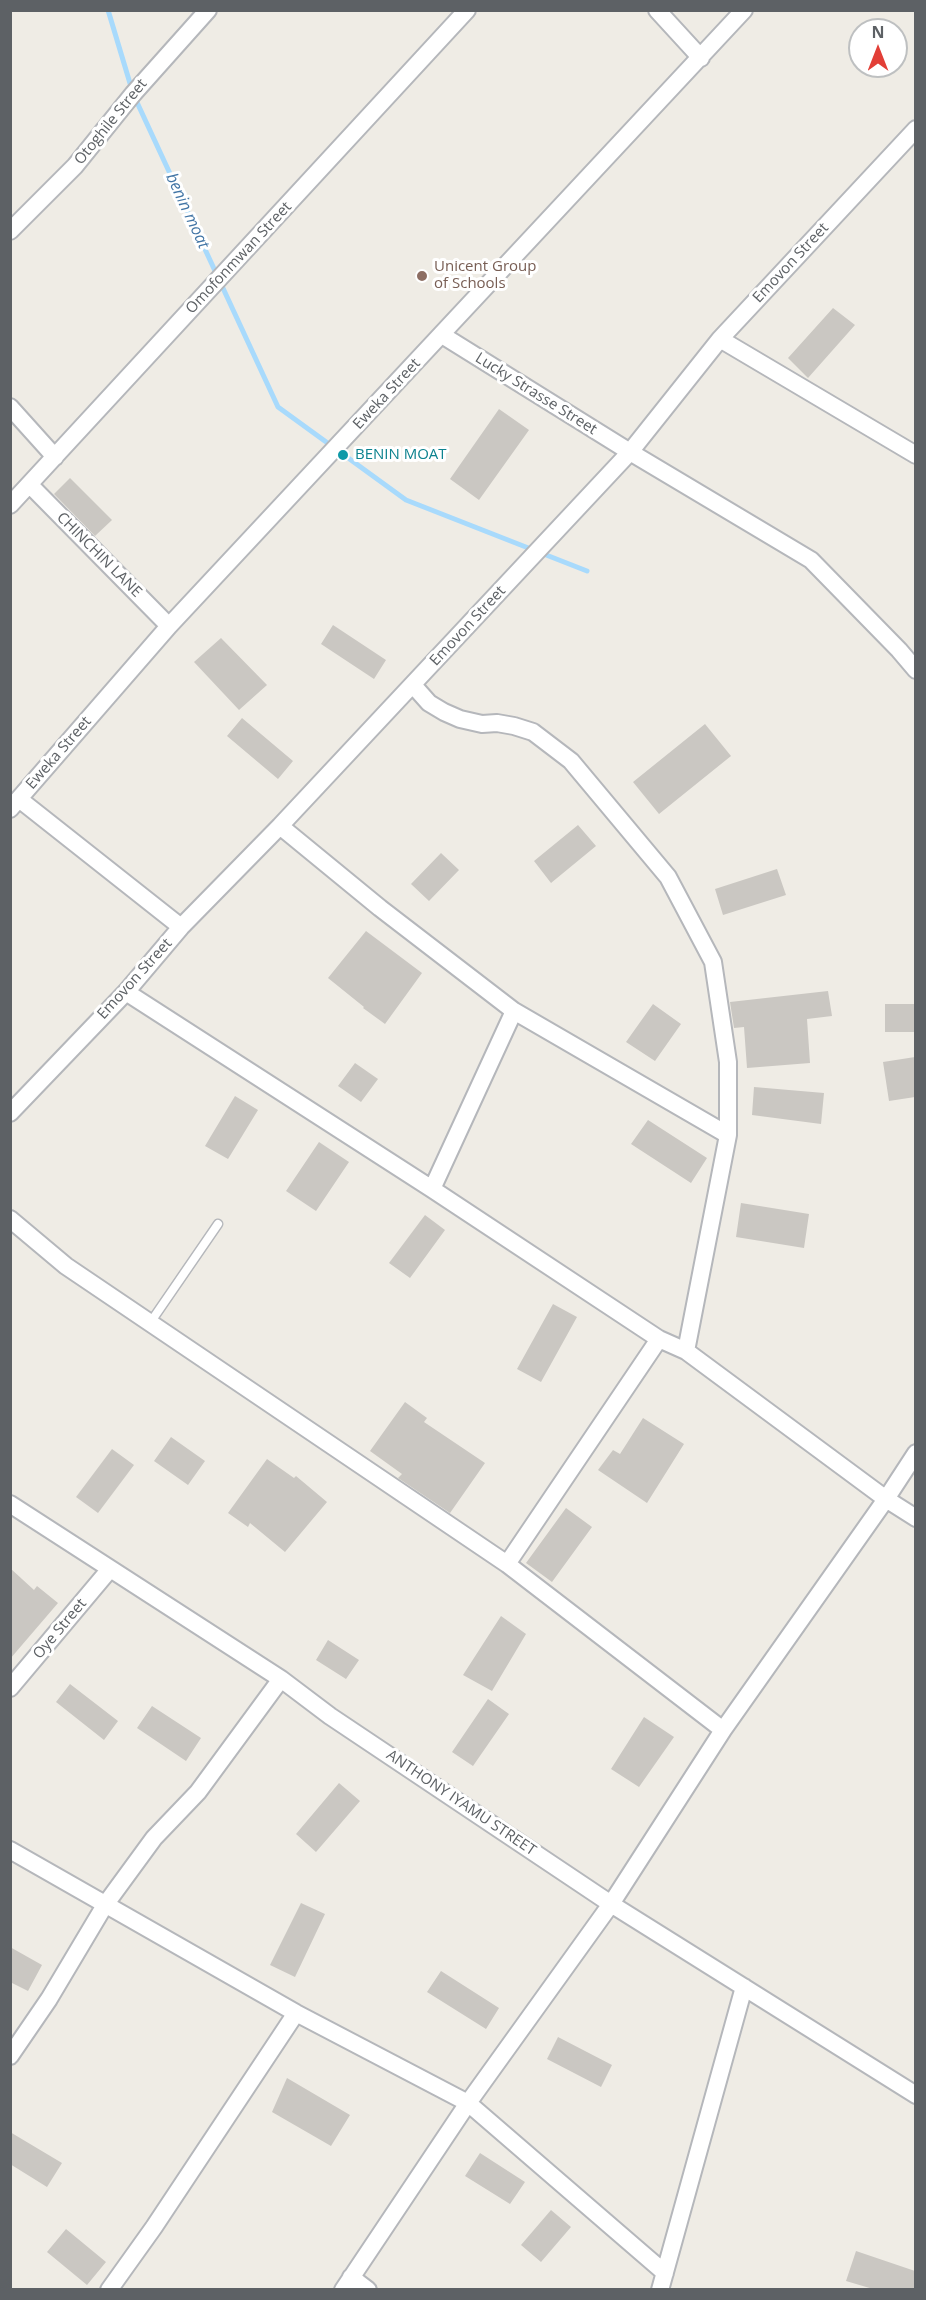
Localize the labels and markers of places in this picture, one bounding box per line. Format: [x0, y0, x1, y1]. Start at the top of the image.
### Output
place label: Unicent Group of Schools [434, 258, 536, 293]
marker: Unicent Group of Schools [415, 269, 429, 283]
place label: BENIN MOAT [355, 446, 447, 464]
marker: BENIN MOAT [336, 448, 350, 462]

